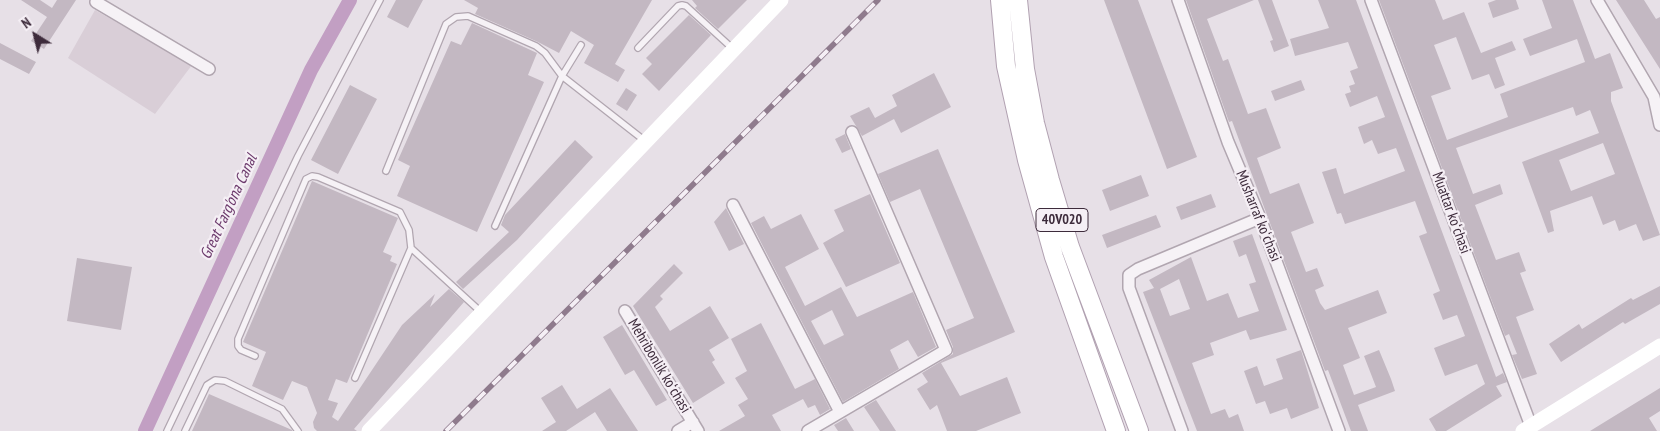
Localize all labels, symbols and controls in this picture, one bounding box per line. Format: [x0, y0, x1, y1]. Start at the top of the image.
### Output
north arrow [10, 10, 60, 60]
text: N [18, 13, 35, 32]
water label: Great Farg'ona Canal [196, 152, 262, 262]
street label: Musharraf koʻchasi [1232, 168, 1284, 264]
street label: Muattar koʻchasi [1428, 170, 1474, 256]
road number: 40V020 [1036, 208, 1088, 232]
street label: Mehribonlik koʻchasi [624, 316, 694, 416]

